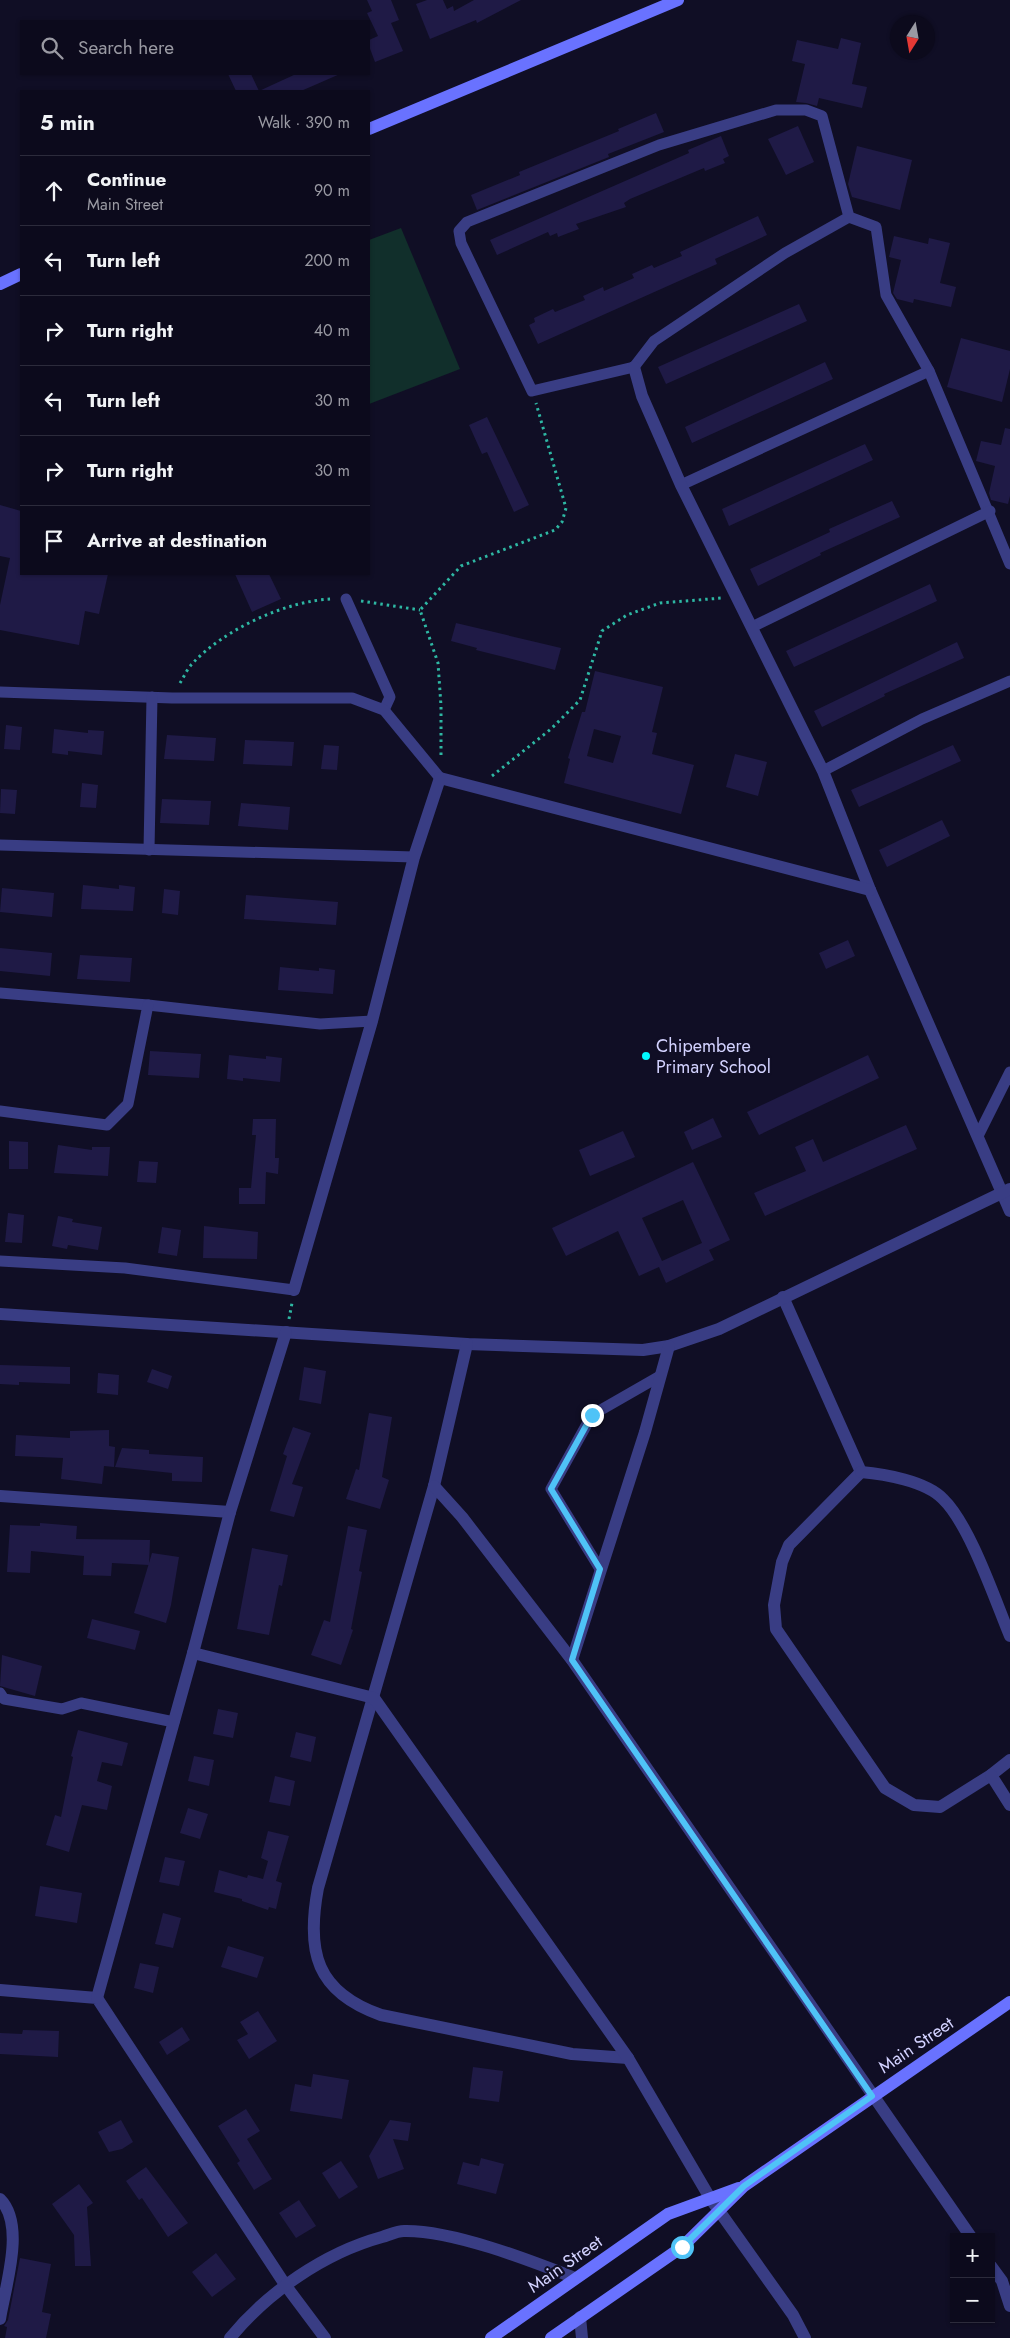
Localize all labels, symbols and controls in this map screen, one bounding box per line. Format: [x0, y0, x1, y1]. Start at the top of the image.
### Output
north arrow [890, 15, 935, 60]
search box [20, 20, 370, 75]
icon: search [38, 34, 66, 62]
text: Search here [78, 34, 174, 61]
text: 5 min [40, 108, 95, 138]
text: Walk · 390 m [258, 111, 350, 134]
text: Continue [87, 166, 166, 193]
icon: ahead [40, 177, 68, 205]
text: 90 m [314, 179, 350, 202]
text: Main Street [87, 193, 163, 216]
icon: left [40, 247, 68, 275]
text: Turn left [87, 247, 160, 274]
text: 200 m [304, 249, 350, 272]
icon: right [40, 317, 68, 345]
text: Turn right [87, 317, 173, 344]
text: 40 m [314, 319, 350, 342]
icon: left [40, 387, 68, 415]
text: Turn left [87, 387, 160, 414]
text: 30 m [314, 389, 350, 412]
icon: right [40, 457, 68, 485]
text: Turn right [87, 457, 173, 484]
text: 30 m [314, 459, 350, 482]
icon: arrive [40, 527, 68, 555]
text: Arrive at destination [87, 527, 267, 554]
place label: Chipembere Primary School [656, 1033, 771, 1080]
marker: Chipembere Primary School [640, 1050, 652, 1062]
route end [581, 1404, 604, 1427]
street label: Main Street [873, 2010, 959, 2080]
street label: Main Street [522, 2228, 608, 2299]
map controls [950, 2233, 995, 2323]
button: + [950, 2233, 995, 2278]
route start [671, 2236, 694, 2259]
button: − [950, 2278, 995, 2323]

